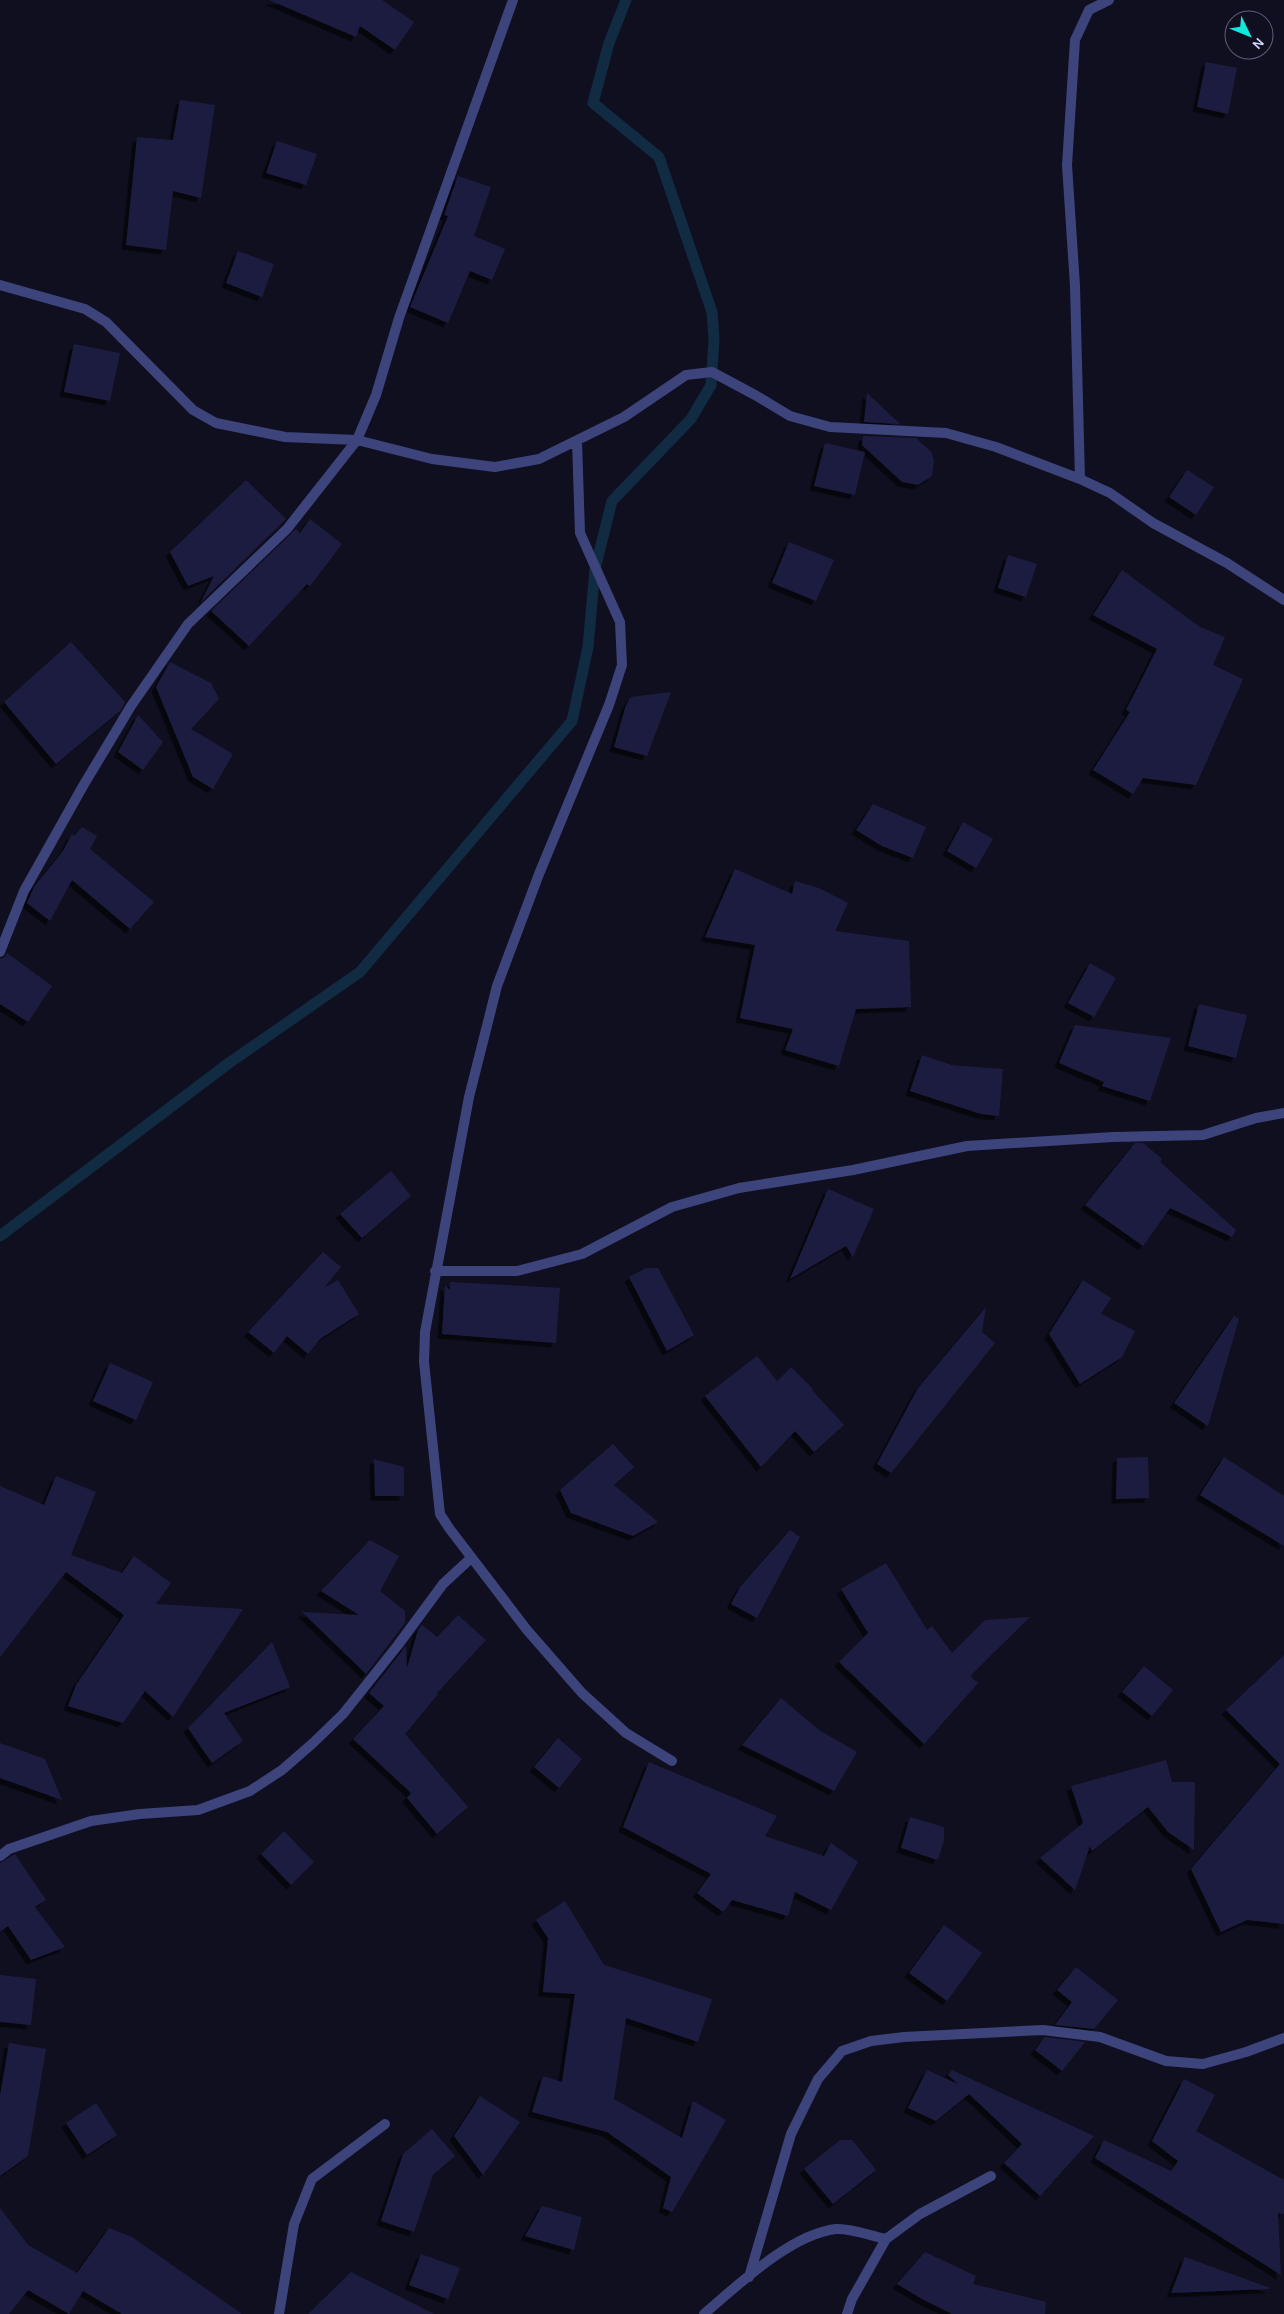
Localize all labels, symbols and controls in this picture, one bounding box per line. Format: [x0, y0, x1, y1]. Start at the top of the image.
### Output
north arrow [1224, 10, 1274, 60]
text: N [1248, 34, 1268, 53]

